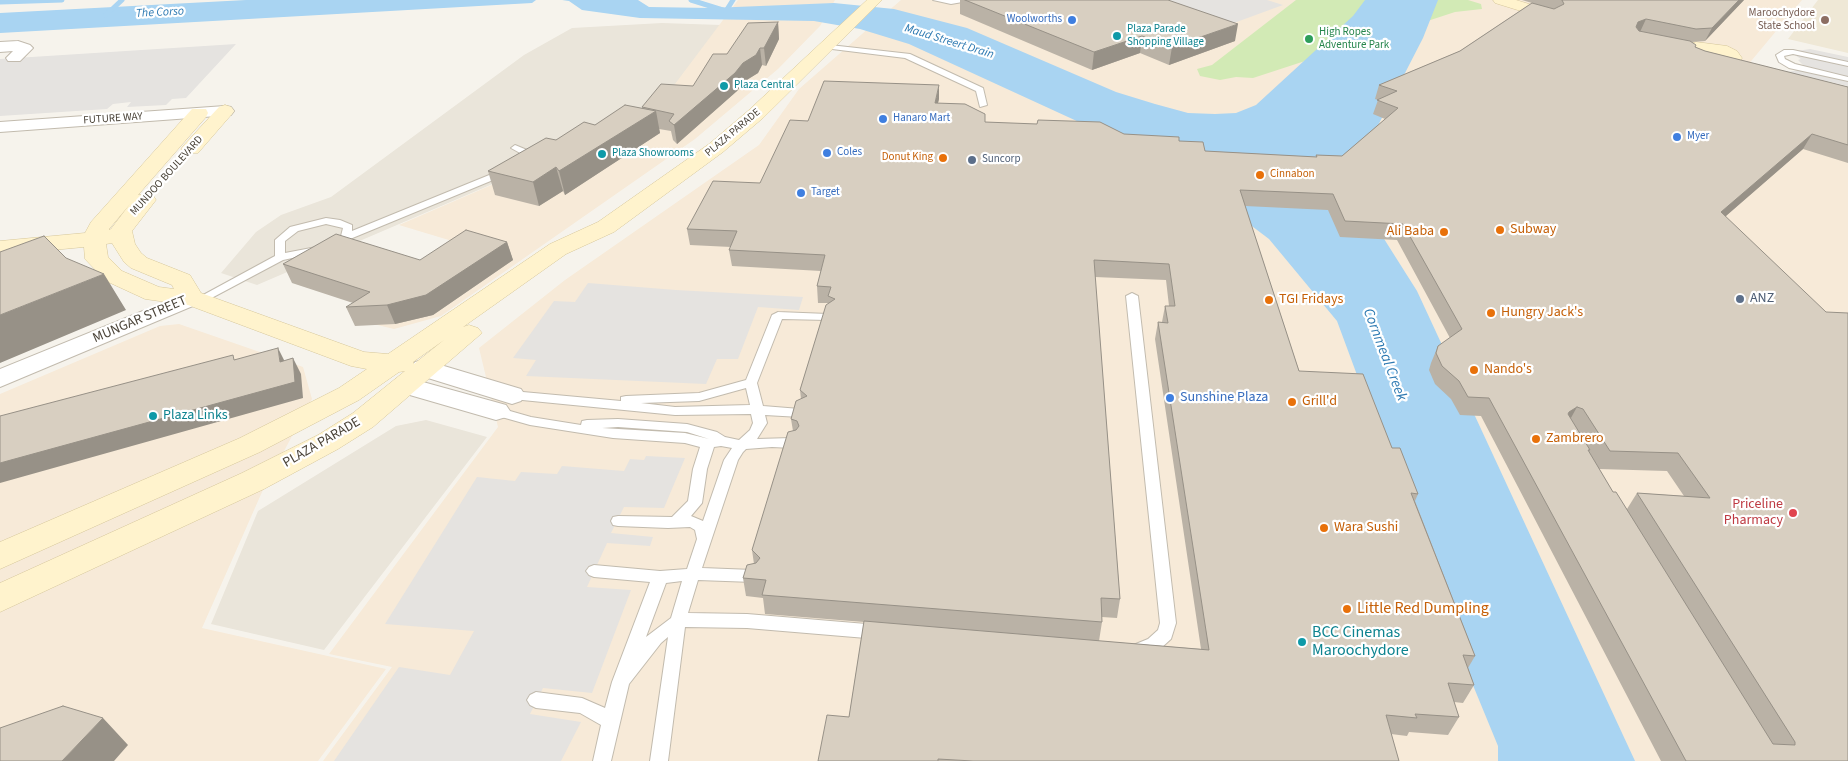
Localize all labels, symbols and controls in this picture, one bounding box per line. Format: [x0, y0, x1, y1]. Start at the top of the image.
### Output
water label: The Corso [135, 5, 185, 21]
place label: Maroochydore State School [1749, 7, 1815, 33]
place label: Woolworths [1007, 13, 1062, 27]
marker: Woolworths [1066, 14, 1078, 26]
marker: Maroochydore State School [1819, 14, 1831, 26]
water label: Maud Streert Drain [903, 22, 995, 62]
place label: Plaza Parade Shopping Village [1127, 23, 1204, 49]
place label: High Ropes Adventure Park [1319, 26, 1389, 52]
marker: Plaza Parade Shopping Village [1111, 30, 1123, 42]
marker: High Ropes Adventure Park [1303, 33, 1315, 45]
place label: Plaza Central [734, 79, 794, 93]
marker: Plaza Central [718, 80, 730, 92]
street label: PLAZA PARADE [703, 106, 763, 160]
street label: FUTURE WAY [83, 110, 143, 128]
place label: Hanaro Mart [893, 112, 950, 126]
marker: Hanaro Mart [877, 113, 889, 125]
place label: Myer [1687, 130, 1709, 144]
marker: Myer [1671, 131, 1683, 143]
street label: MUNDOO BOULEVARD [128, 134, 206, 218]
place label: Coles [837, 146, 862, 160]
place label: Plaza Showrooms [612, 147, 694, 161]
marker: Coles [821, 147, 833, 159]
marker: Plaza Showrooms [596, 148, 608, 160]
place label: Donut King [882, 151, 933, 165]
marker: Donut King [937, 152, 949, 164]
place label: Suncorp [982, 153, 1021, 167]
marker: Suncorp [966, 154, 978, 166]
place label: Cinnabon [1270, 168, 1315, 182]
marker: Cinnabon [1254, 169, 1266, 181]
place label: Target [811, 186, 840, 200]
marker: Target [795, 187, 807, 199]
place label: Subway [1510, 222, 1556, 238]
place label: Ali Baba [1387, 224, 1434, 240]
marker: Subway [1494, 224, 1506, 236]
marker: Ali Baba [1438, 226, 1450, 238]
place label: ANZ [1750, 291, 1774, 307]
place label: TGI Fridays [1279, 292, 1343, 308]
street label: MUNGAR STREET [91, 293, 189, 347]
marker: ANZ [1734, 293, 1746, 305]
marker: TGI Fridays [1263, 294, 1275, 306]
place label: Hungry Jack's [1501, 305, 1583, 321]
water label: Cornmeal Creek [1358, 306, 1410, 404]
marker: Hungry Jack's [1485, 307, 1497, 319]
place label: Nando's [1484, 362, 1532, 378]
marker: Nando's [1468, 364, 1480, 376]
place label: Sunshine Plaza [1180, 390, 1268, 406]
marker: Sunshine Plaza [1164, 392, 1176, 404]
place label: Grill'd [1302, 394, 1337, 410]
marker: Grill'd [1286, 396, 1298, 408]
place label: Plaza Links [163, 408, 228, 424]
marker: Plaza Links [147, 410, 159, 422]
street label: PLAZA PARADE [280, 414, 364, 472]
place label: Zambrero [1546, 431, 1604, 447]
marker: Zambrero [1530, 433, 1542, 445]
place label: Priceline Pharmacy [1724, 497, 1783, 530]
marker: Priceline Pharmacy [1787, 507, 1799, 519]
place label: Wara Sushi [1334, 520, 1398, 536]
marker: Wara Sushi [1318, 522, 1330, 534]
place label: Little Red Dumpling [1357, 599, 1489, 619]
marker: Little Red Dumpling [1341, 603, 1353, 615]
place label: BCC Cinemas Maroochydore [1312, 623, 1409, 661]
marker: BCC Cinemas Maroochydore [1296, 636, 1308, 648]

